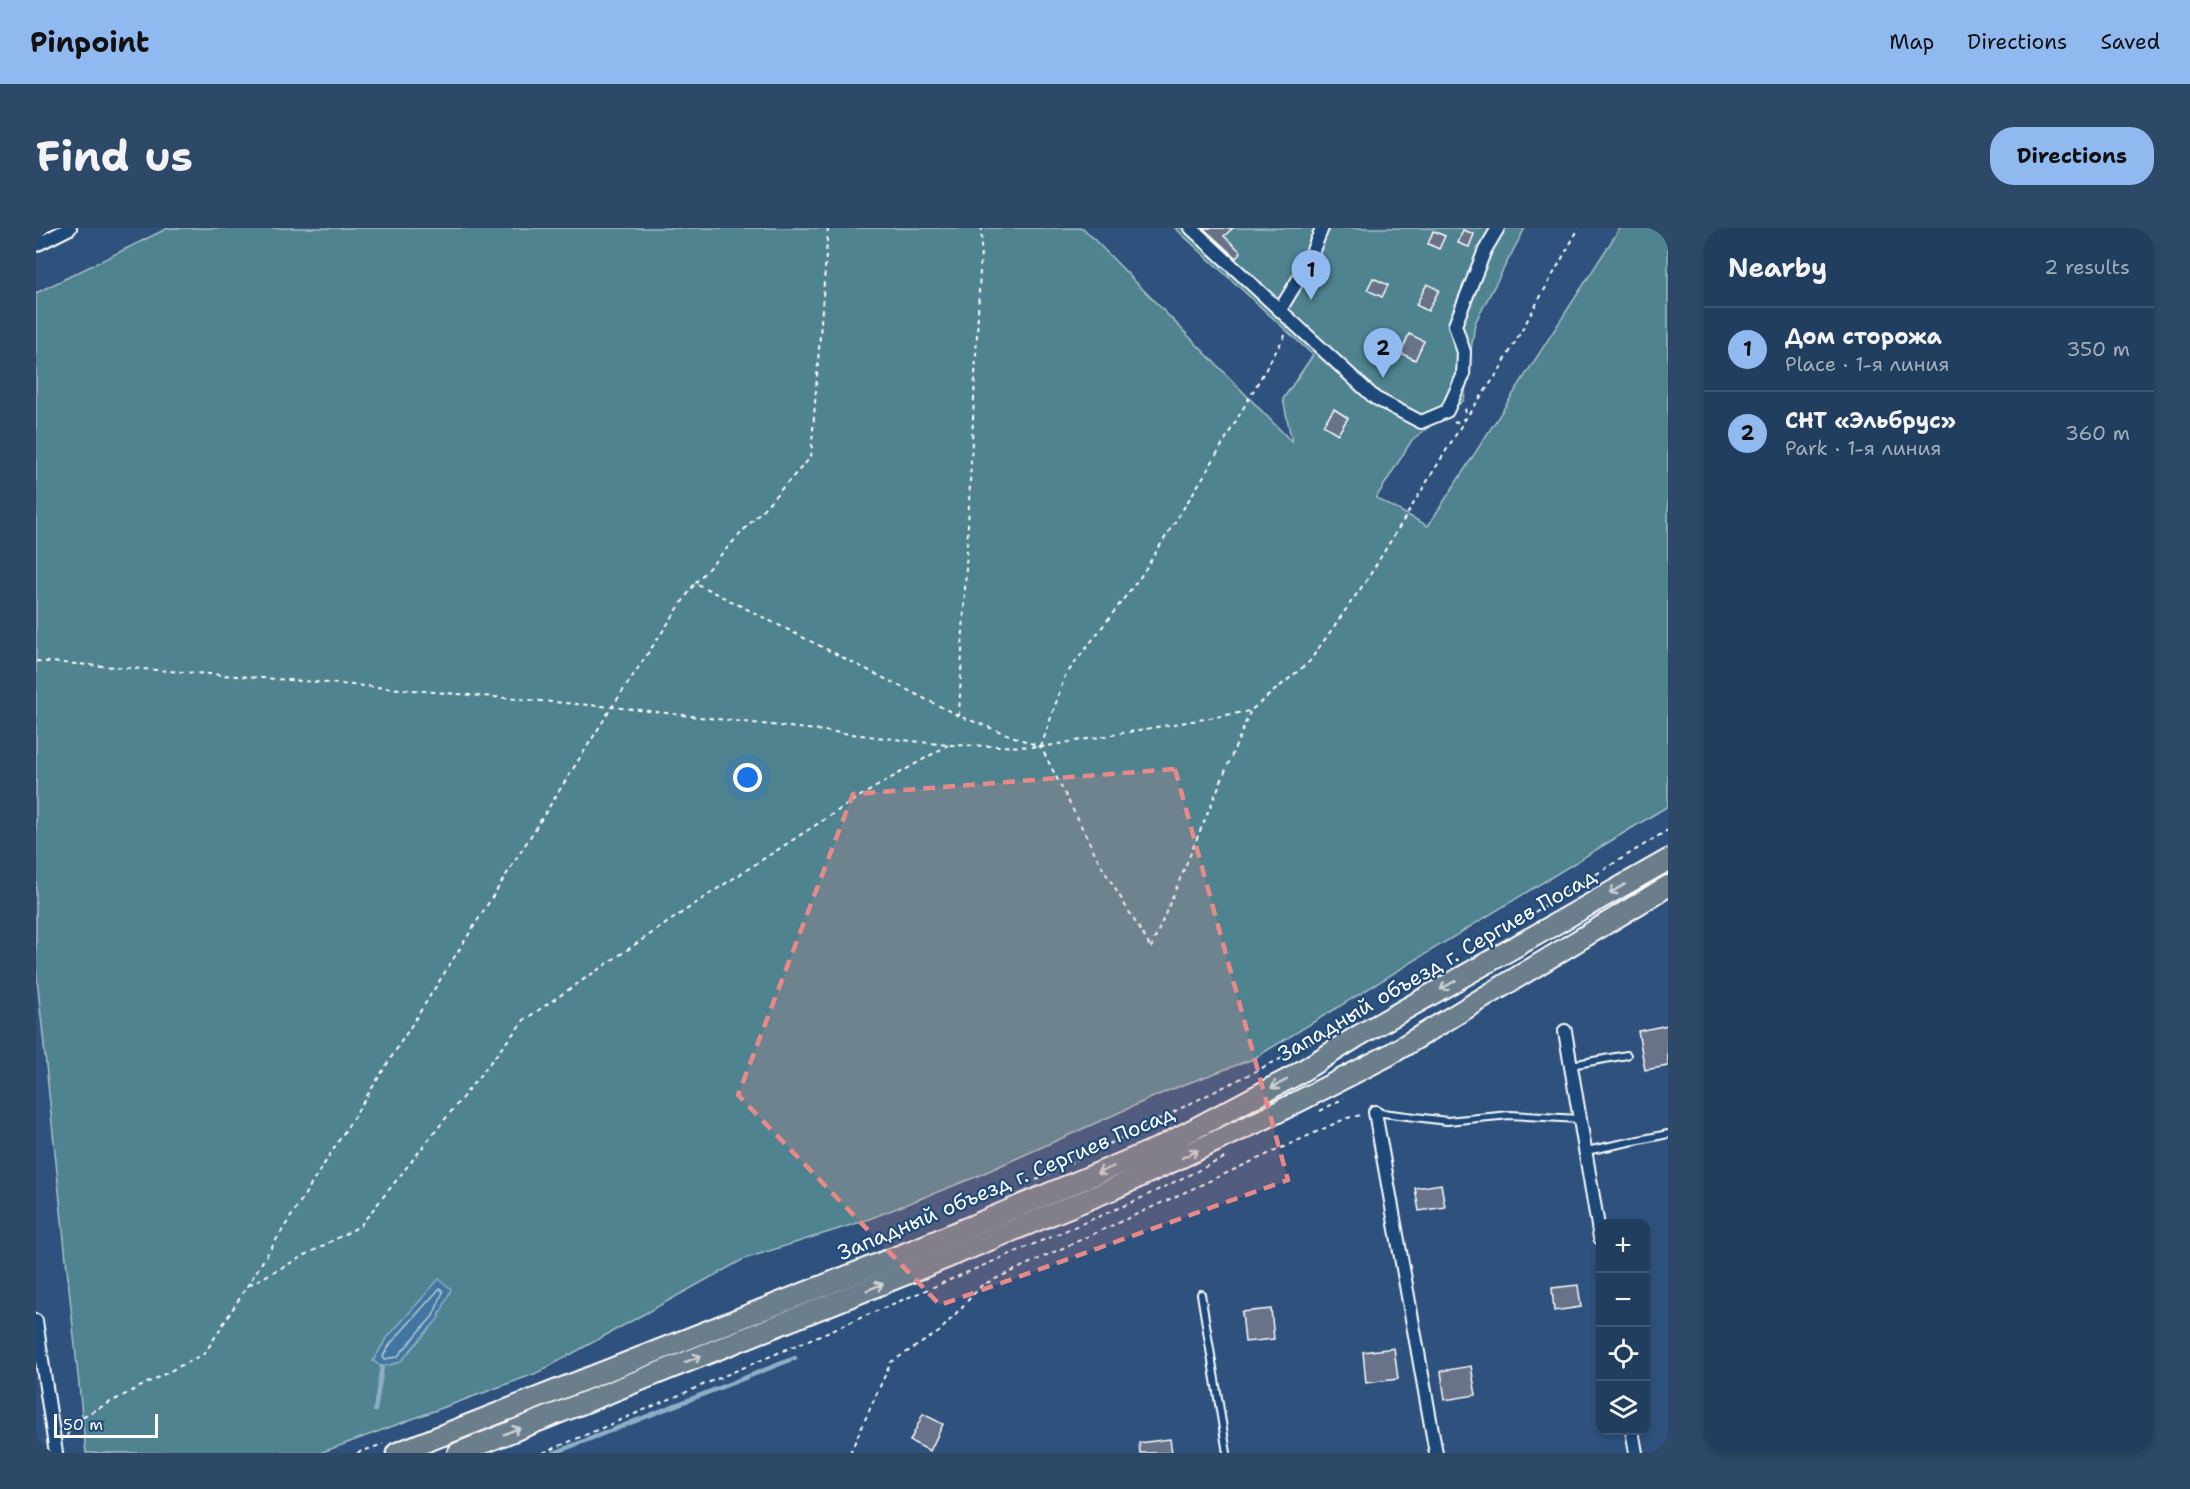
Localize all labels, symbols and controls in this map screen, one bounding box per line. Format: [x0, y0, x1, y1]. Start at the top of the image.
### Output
text: Pinpoint [30, 23, 149, 61]
text: Map [1889, 28, 1934, 56]
text: Directions [1967, 28, 2067, 56]
text: Saved [2100, 28, 2160, 56]
button: Directions [1990, 127, 2154, 185]
text: Find us [36, 128, 193, 184]
pin: 1 [1292, 250, 1330, 300]
text: Nearby [1728, 250, 1827, 285]
text: 2 results [2044, 254, 2130, 280]
text: Дом сторожа [1785, 322, 1942, 351]
pin: 2 [1364, 328, 1402, 378]
text: 1 [1743, 336, 1752, 362]
text: 350 m [2066, 336, 2130, 362]
text: Place · 1-я линия [1785, 351, 1950, 377]
text: СНТ «Эльбрус» [1785, 406, 1956, 435]
text: 2 [1741, 420, 1755, 446]
text: 360 m [2065, 420, 2130, 446]
text: Park · 1-я линия [1785, 435, 1942, 461]
your location [733, 763, 762, 792]
street label: Западный объезд г. Сергиев Посад [1273, 862, 1601, 1068]
one-way arrow [1609, 883, 1626, 895]
one-way arrow [1439, 980, 1456, 992]
one-way arrow [1271, 1078, 1288, 1090]
street label: Западный объезд г. Сергиев Посад [833, 1099, 1179, 1267]
one-way arrow [1180, 1147, 1198, 1159]
one-way arrow [1096, 1165, 1114, 1176]
map controls [1596, 1219, 1650, 1435]
button: + [1596, 1219, 1650, 1273]
button: − [1596, 1273, 1650, 1327]
one-way arrow [865, 1281, 883, 1292]
button: locate [1596, 1327, 1650, 1381]
one-way arrow [684, 1353, 702, 1364]
button: layers [1596, 1381, 1650, 1435]
scale bar [54, 1411, 158, 1438]
text: 50 m [63, 1414, 103, 1435]
one-way arrow [503, 1425, 521, 1436]

